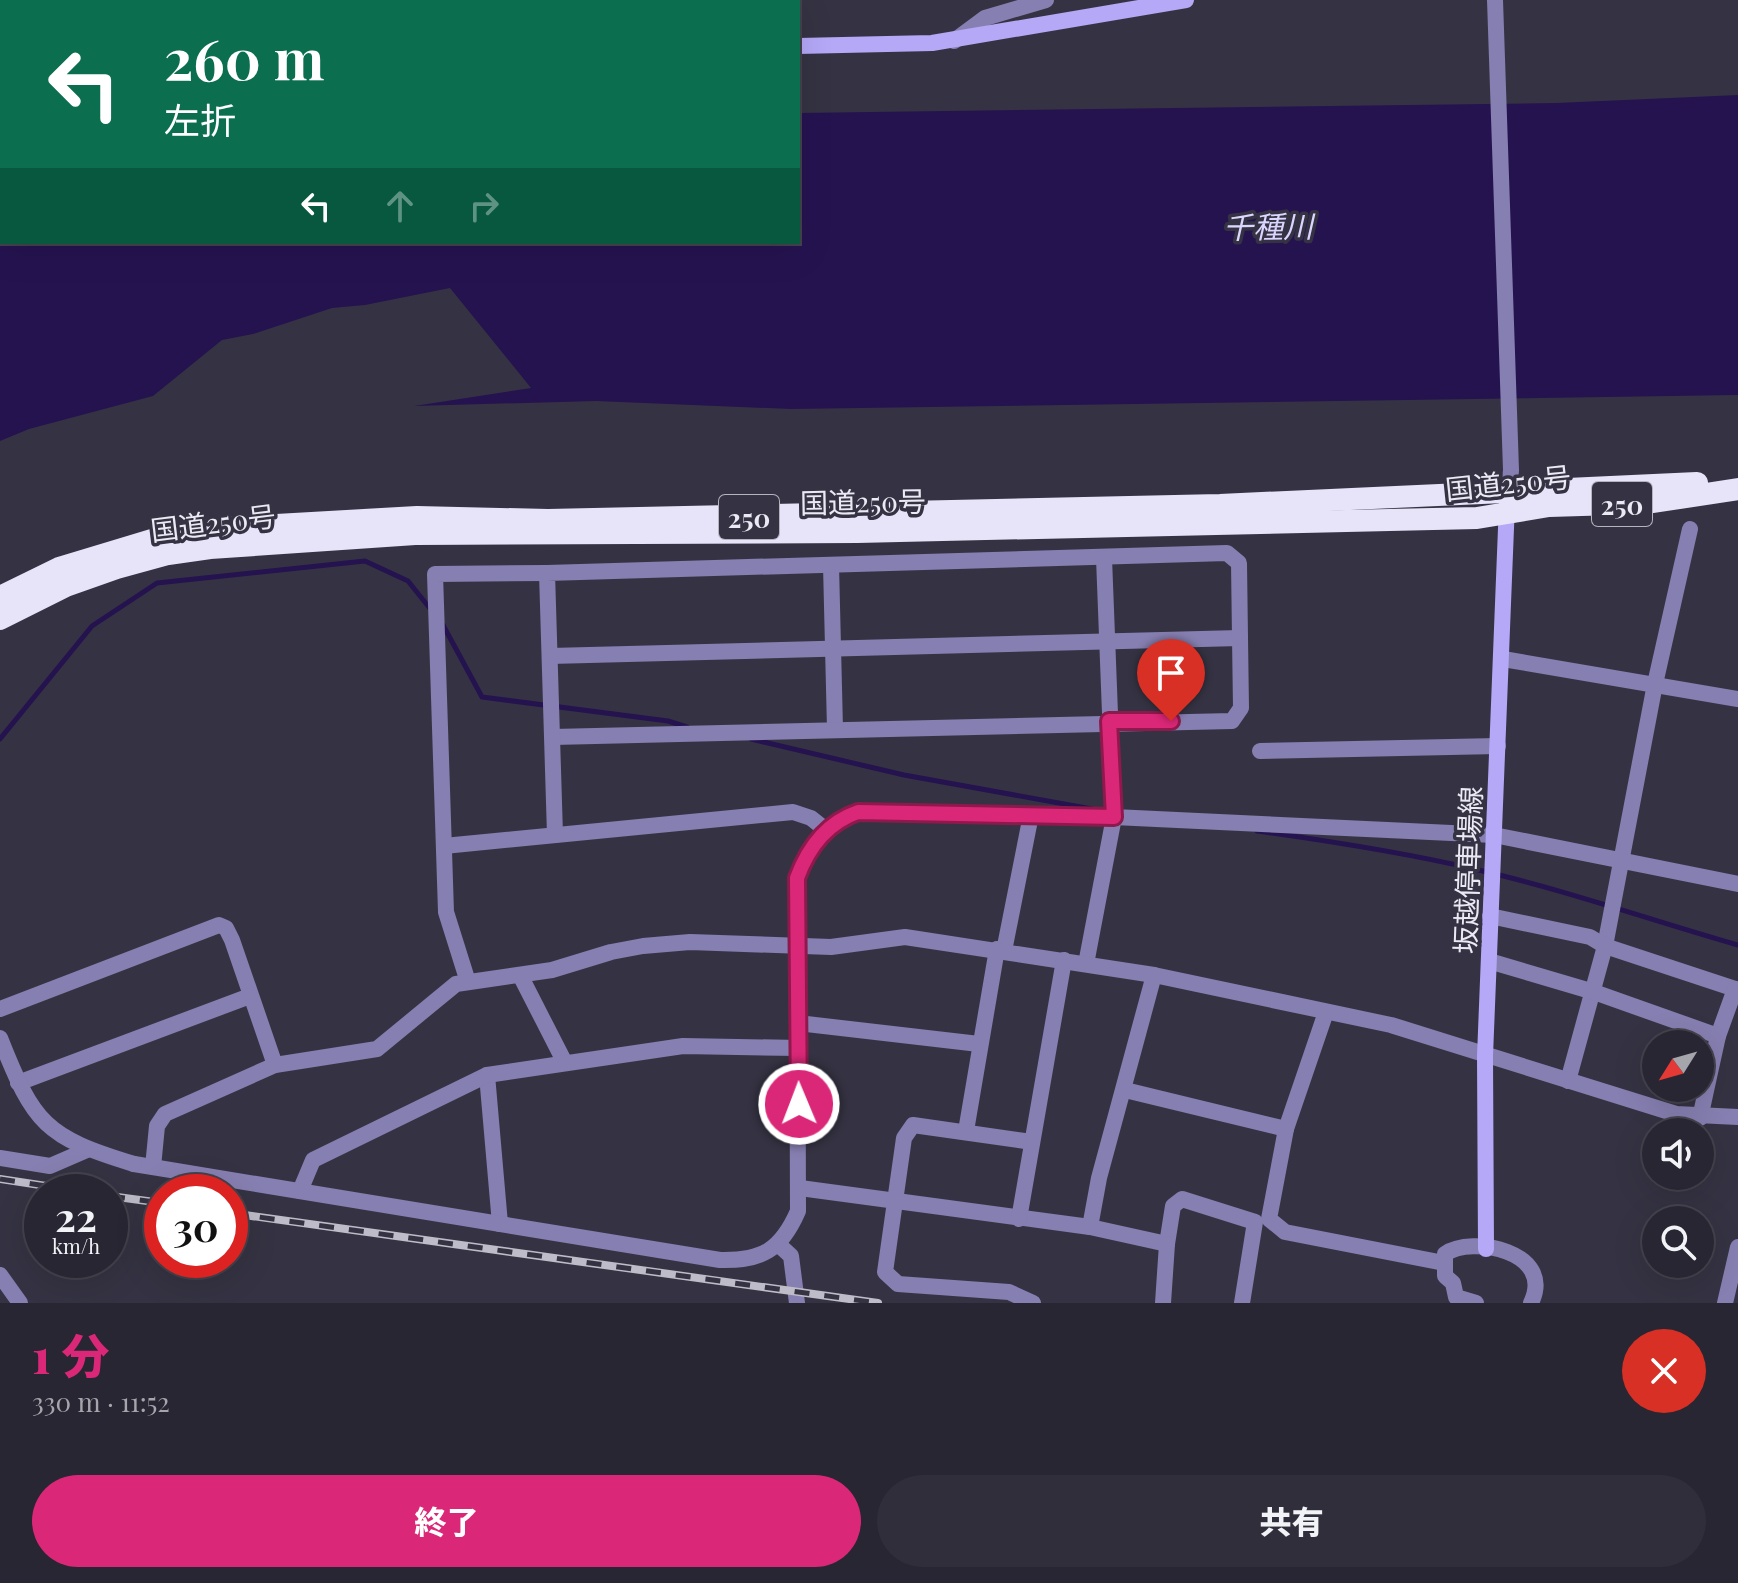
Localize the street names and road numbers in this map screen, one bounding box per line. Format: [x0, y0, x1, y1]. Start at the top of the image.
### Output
street label: 国道250号 [1443, 457, 1573, 507]
street label: 国道250号 [800, 481, 926, 521]
road number: 250 [1592, 482, 1652, 526]
road number: 250 [719, 495, 779, 539]
street label: 国道250号 [148, 496, 278, 548]
street label: 坂越停車場線 [1446, 785, 1488, 955]

